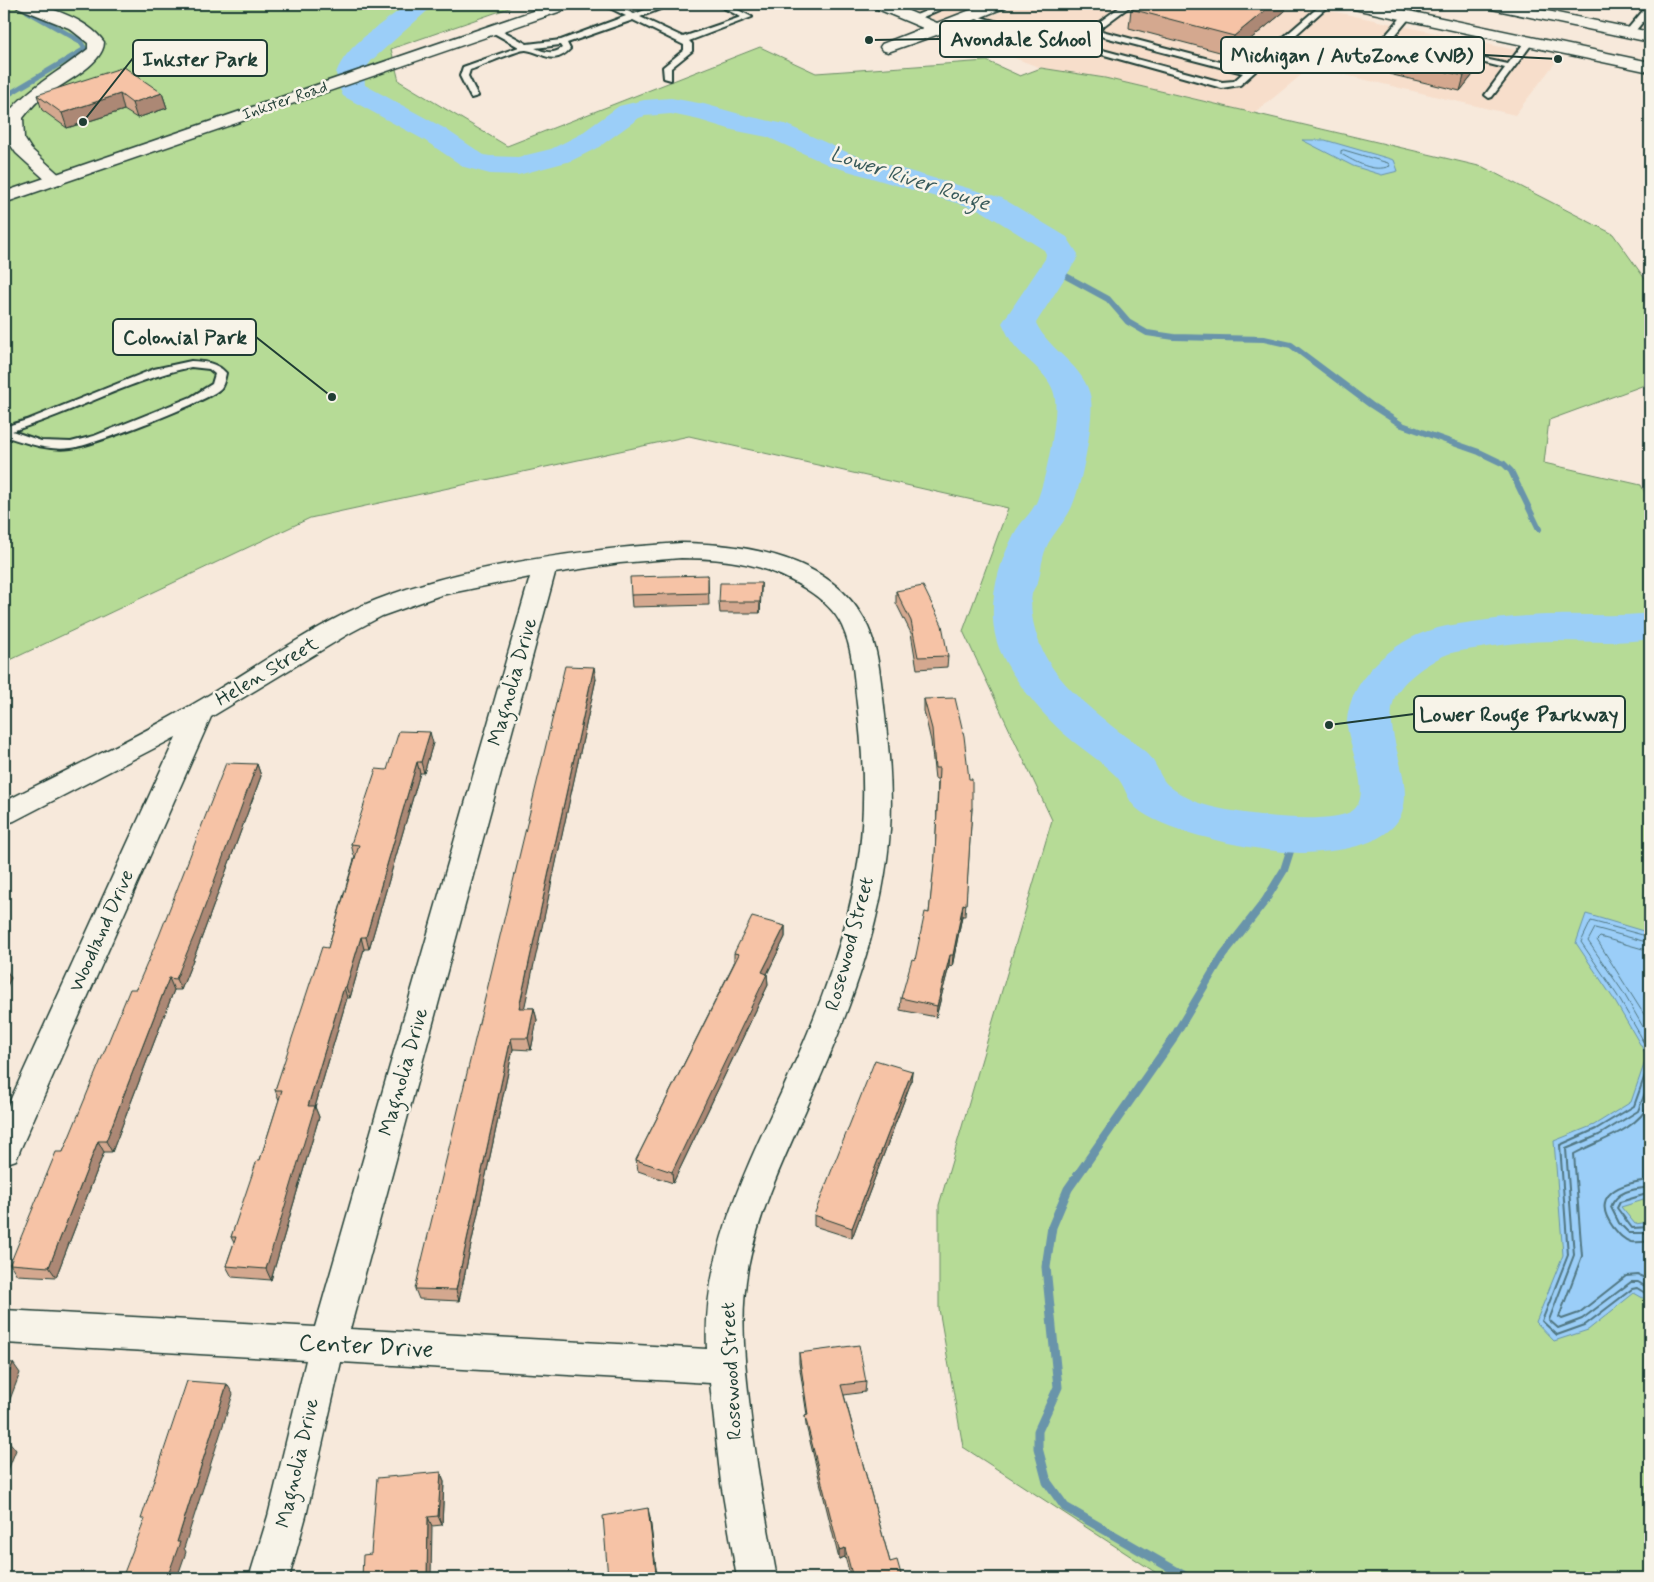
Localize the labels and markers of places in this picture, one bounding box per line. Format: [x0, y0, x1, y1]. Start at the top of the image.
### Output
callout: Avondale School [940, 21, 1102, 57]
callout: Michigan / AutoZone (WB) [1221, 37, 1484, 73]
callout: Inkster Park [133, 40, 267, 76]
callout: Colonial Park [113, 319, 256, 355]
callout: Lower Rouge Parkway [1414, 696, 1625, 732]

